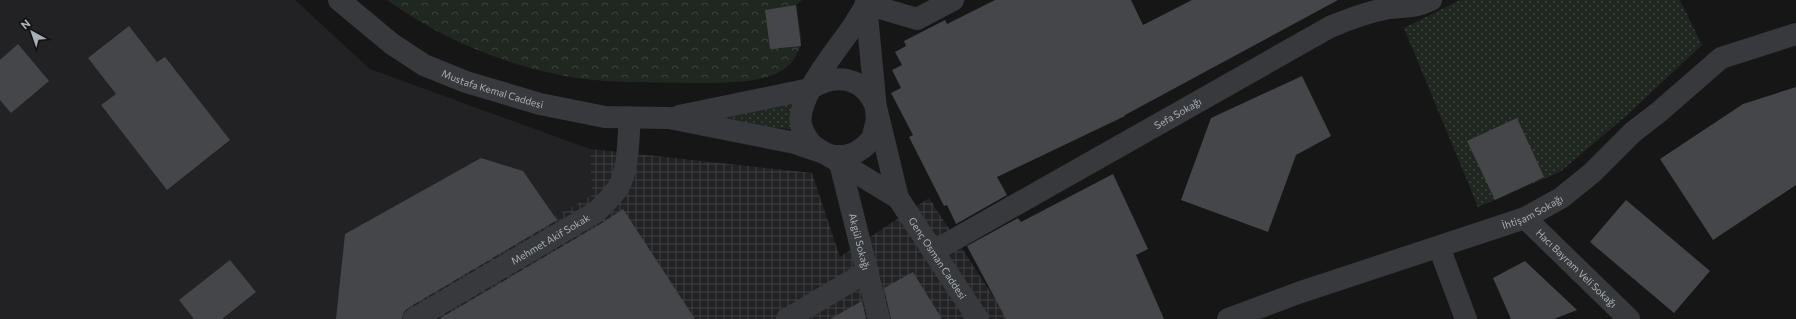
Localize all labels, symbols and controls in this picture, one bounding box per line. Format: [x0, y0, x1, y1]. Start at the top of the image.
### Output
north arrow [12, 12, 52, 52]
text: N [18, 16, 33, 32]
street label: Mustafa Kemal Caddesi [440, 67, 545, 111]
street label: Sefa Sokağı [1152, 95, 1204, 131]
street label: İhtişam Sokağı [1500, 192, 1565, 231]
street label: Mehmet Akif Sokak [509, 211, 592, 267]
street label: Akgül Sokağı [847, 212, 873, 271]
street label: Genç Osman Caddesi [906, 215, 969, 301]
street label: Hacı Bayram Veli Sokağı [1534, 226, 1619, 310]

